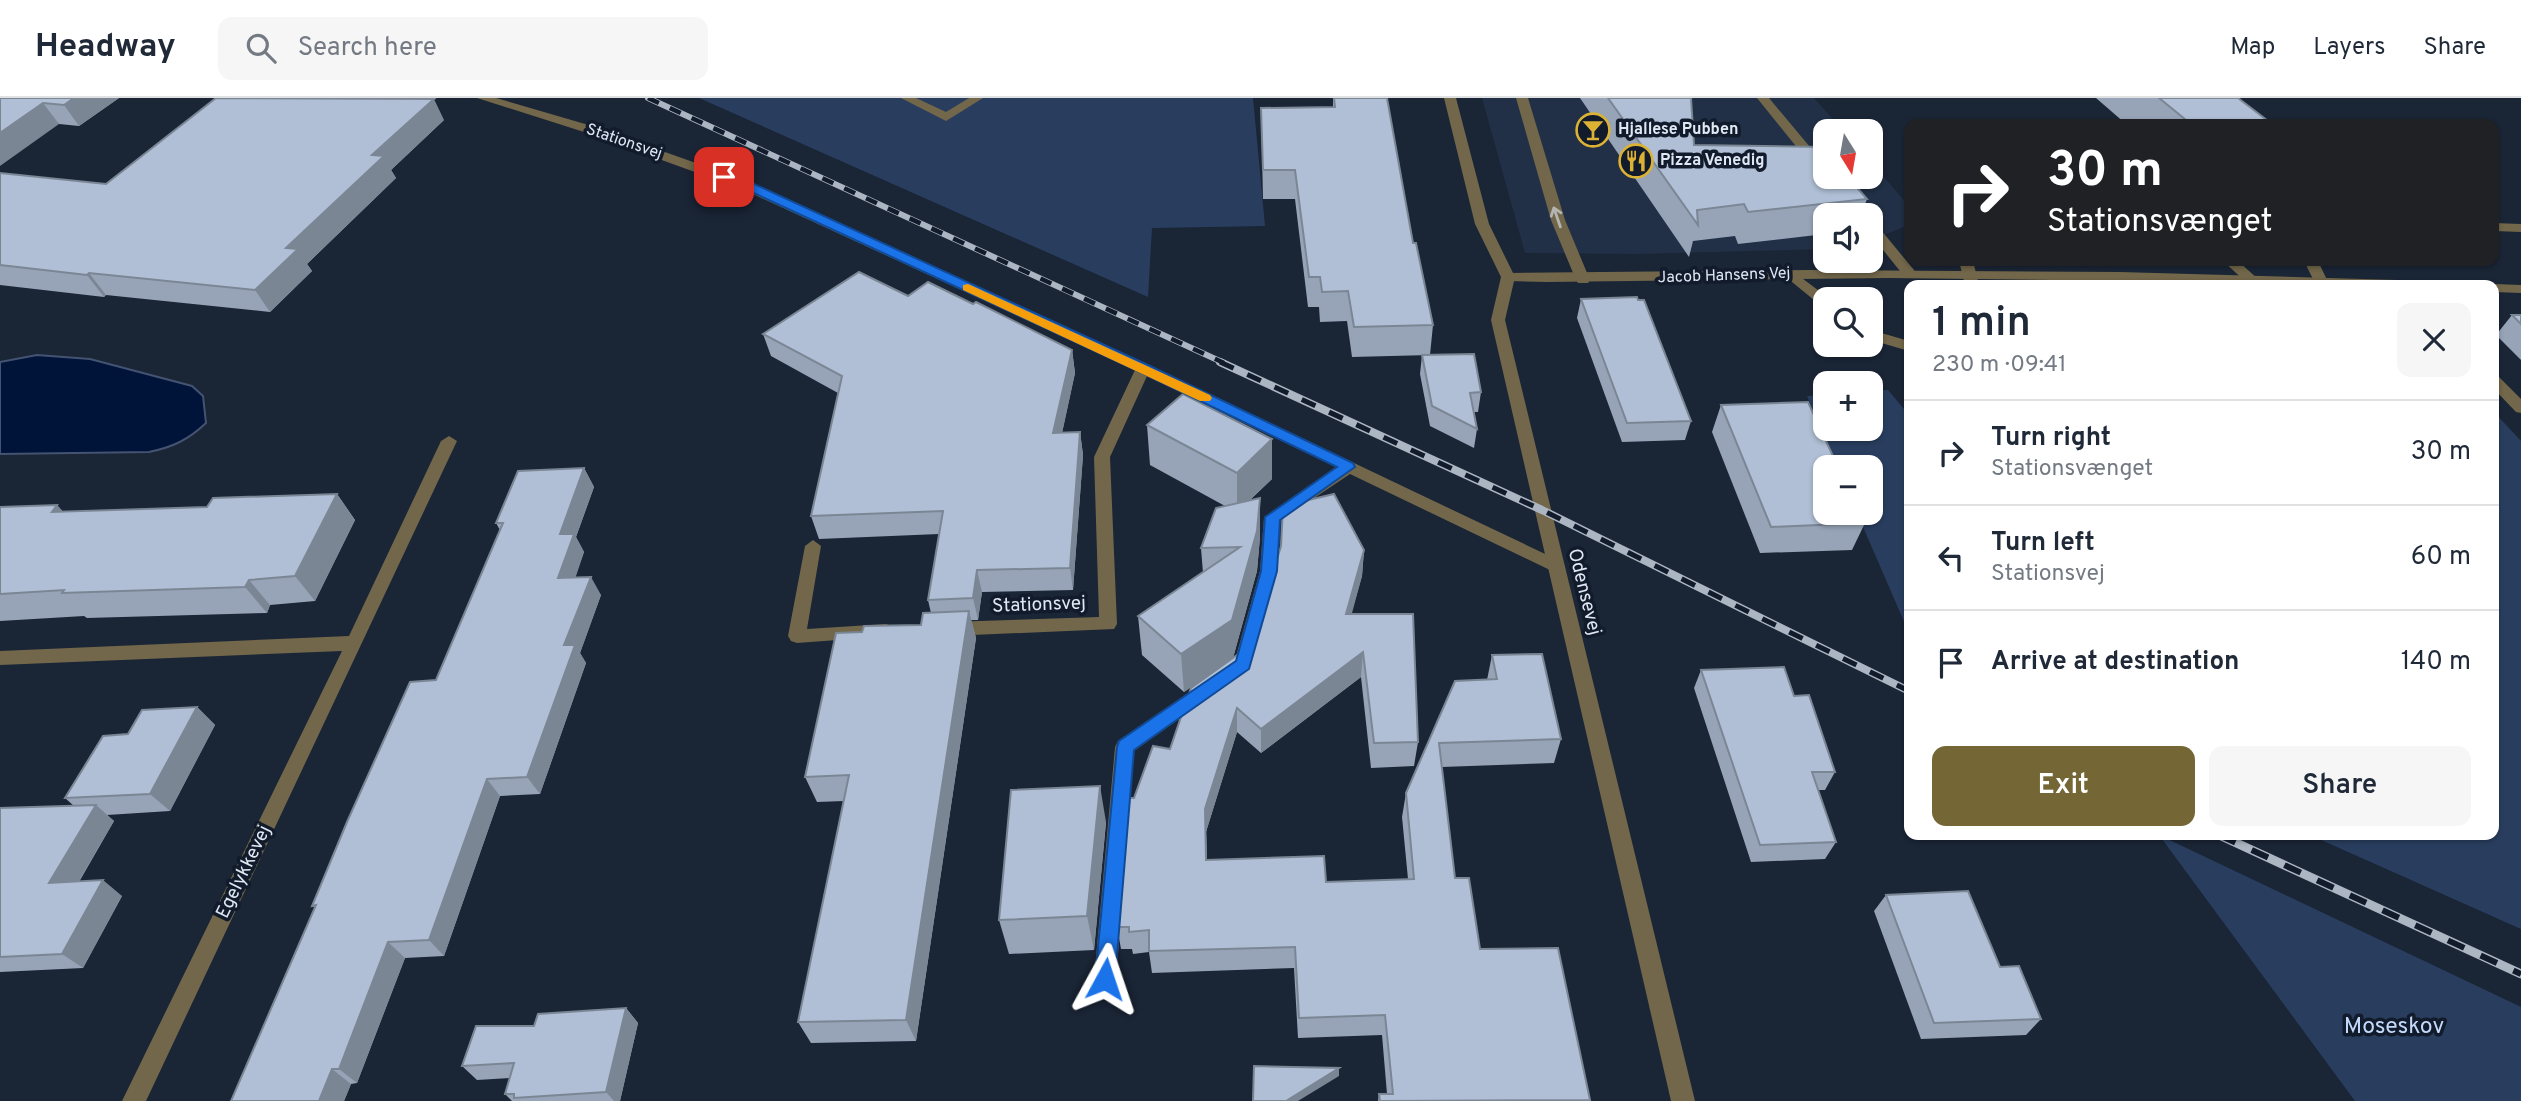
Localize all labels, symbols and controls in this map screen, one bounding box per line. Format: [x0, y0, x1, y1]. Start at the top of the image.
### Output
search box [218, 17, 708, 80]
text: Headway [35, 27, 176, 69]
icon: search [242, 29, 280, 67]
text: Search here [298, 32, 437, 65]
text: Map [2230, 33, 2275, 63]
text: Layers [2313, 33, 2385, 63]
text: Share [2423, 33, 2486, 63]
bar icon: Hjallese Pubben [1574, 111, 1612, 149]
north arrow [1813, 119, 1883, 189]
map controls [1813, 119, 1883, 525]
street label: Stationsvej [583, 120, 665, 164]
place label: Hjallese Pubben [1618, 120, 1738, 140]
restaurant icon: Pizza Venedig [1617, 142, 1655, 180]
text: 30 m [2047, 142, 2163, 204]
pin [694, 147, 754, 207]
icon: right [1932, 147, 2023, 238]
place label: Pizza Venedig [1660, 151, 1765, 171]
icon: arrive [705, 158, 743, 196]
button: sound [1813, 203, 1883, 273]
text: Stationsvænget [2047, 203, 2273, 243]
one-way arrow [1550, 206, 1563, 228]
street label: Jacob Hansens Vej [1657, 264, 1791, 288]
button: search [1813, 287, 1883, 357]
text: 1 min [1932, 298, 2031, 351]
button: close [2397, 303, 2471, 377]
text: 230 m · 09:41 [1932, 351, 2067, 380]
button: + [1813, 371, 1883, 441]
text: Turn right [1991, 422, 2111, 455]
icon: right [1932, 434, 1970, 472]
text: 30 m [2411, 436, 2471, 469]
button: − [1813, 455, 1883, 525]
text: Stationsvænget [1991, 455, 2153, 484]
text: Turn left [1991, 527, 2095, 560]
icon: left [1932, 539, 1970, 577]
text: 60 m [2411, 541, 2471, 574]
street label: Odensevej [1562, 546, 1606, 638]
text: Stationsvej [1991, 560, 2105, 589]
street label: Stationsvej [992, 591, 1086, 619]
icon: arrive [1932, 644, 1970, 682]
text: Arrive at destination [1991, 646, 2239, 679]
text: 140 m [2401, 646, 2471, 679]
button: Exit [1932, 746, 2195, 826]
button: Share [2209, 746, 2471, 826]
street label: Egelykkevej [211, 821, 277, 923]
position arrow [1068, 942, 1142, 1016]
park label: Moseskov [2344, 1013, 2445, 1042]

